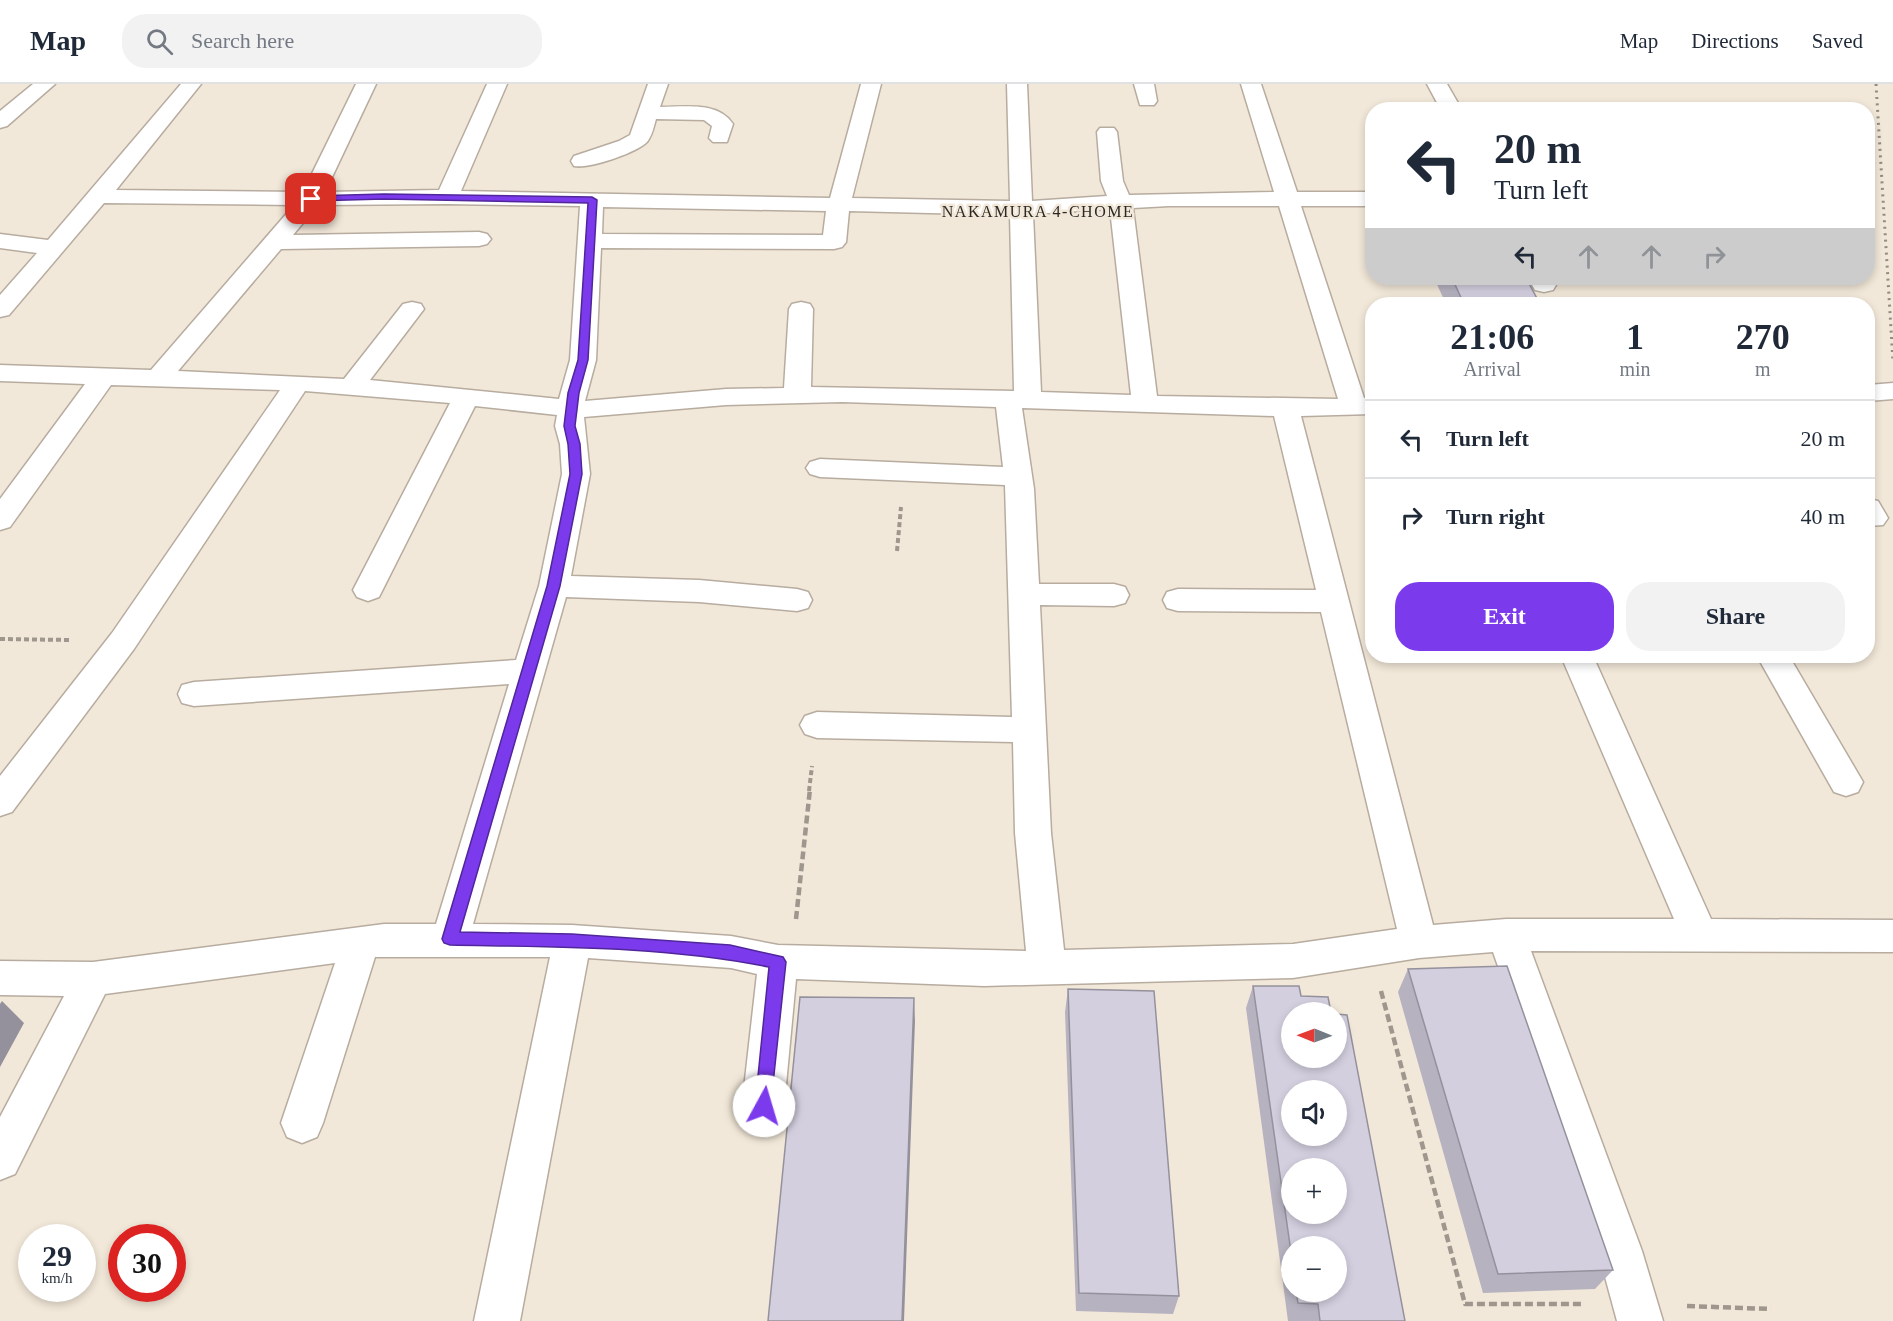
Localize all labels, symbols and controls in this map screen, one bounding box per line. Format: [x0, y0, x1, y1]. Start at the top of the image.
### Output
search box [122, 14, 542, 68]
text: Map [30, 25, 86, 56]
icon: search [143, 25, 176, 58]
text: Search here [191, 28, 294, 53]
text: Map [1620, 29, 1658, 53]
text: Directions [1691, 29, 1779, 53]
text: Saved [1812, 29, 1863, 53]
icon: left [1395, 126, 1473, 204]
text: 20 m [1494, 126, 1582, 172]
pin [285, 173, 336, 224]
text: Turn left [1494, 175, 1588, 205]
icon: arrive [294, 182, 327, 215]
district label: NAKAMURA 4-CHOME [942, 203, 1134, 220]
icon: left [1509, 240, 1542, 273]
icon: ahead [1572, 240, 1605, 273]
icon: ahead [1635, 240, 1668, 273]
icon: right [1698, 240, 1731, 273]
text: 21:06 [1450, 317, 1534, 357]
text: 1 [1626, 317, 1644, 357]
text: 270 [1736, 317, 1790, 357]
text: Arrival [1463, 358, 1521, 380]
text: min [1619, 358, 1651, 380]
text: m [1755, 358, 1771, 380]
icon: left [1395, 423, 1428, 456]
text: Turn left [1446, 426, 1529, 451]
text: 20 m [1800, 426, 1845, 451]
icon: right [1395, 501, 1428, 534]
text: Turn right [1446, 504, 1545, 529]
text: 40 m [1800, 504, 1845, 529]
button: Exit [1395, 582, 1614, 651]
button: Share [1626, 582, 1845, 651]
north arrow [1281, 1002, 1347, 1068]
map controls [1281, 1002, 1347, 1302]
position arrow [732, 1074, 796, 1138]
button: sound [1281, 1080, 1347, 1146]
button: + [1281, 1158, 1347, 1224]
speed limit sign: 30 [108, 1224, 186, 1302]
button: − [1281, 1236, 1347, 1302]
text: 29 [42, 1239, 72, 1272]
text: km/h [42, 1270, 72, 1286]

